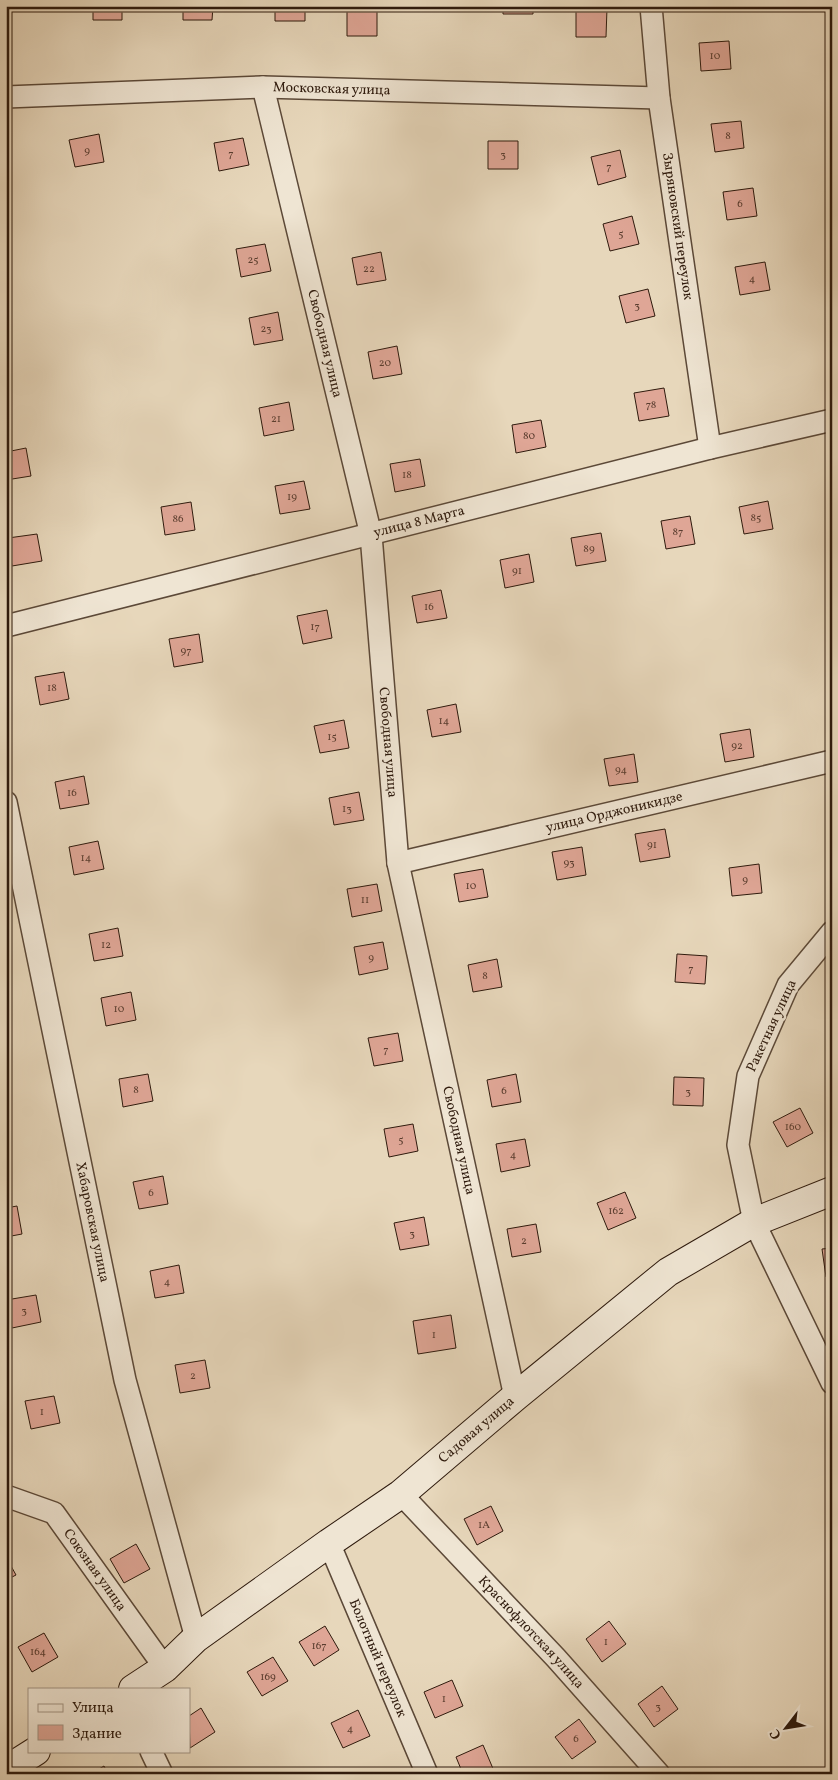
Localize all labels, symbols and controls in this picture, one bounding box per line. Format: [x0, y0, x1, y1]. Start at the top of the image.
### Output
house number: 10 [710, 49, 721, 64]
street label: Московская улица [273, 78, 391, 100]
house number: 8 [725, 129, 731, 144]
house number: 9 [84, 144, 90, 159]
house number: 7 [228, 147, 234, 162]
house number: 3 [500, 148, 506, 163]
street label: Зыряновский переулок [658, 151, 698, 302]
house number: 7 [606, 160, 612, 175]
house number: 6 [737, 197, 743, 212]
house number: 5 [618, 227, 624, 242]
house number: 25 [247, 253, 259, 268]
house number: 22 [363, 262, 375, 277]
house number: 4 [749, 272, 756, 287]
street label: Свободная улица [303, 288, 347, 400]
house number: 3 [634, 299, 640, 314]
house number: 23 [260, 322, 272, 337]
house number: 20 [379, 356, 392, 371]
house number: 78 [646, 398, 657, 413]
house number: 21 [271, 412, 281, 427]
house number: 80 [523, 429, 535, 444]
house number: 18 [402, 468, 412, 483]
house number: 19 [287, 490, 297, 505]
street label: улица 8 Марта [371, 501, 467, 542]
house number: 85 [751, 511, 761, 526]
house number: 86 [172, 512, 184, 527]
house number: 87 [673, 525, 683, 540]
house number: 89 [583, 542, 595, 557]
house number: 91 [512, 564, 522, 579]
house number: 16 [424, 600, 434, 615]
house number: 17 [310, 620, 320, 635]
house number: 97 [180, 644, 192, 659]
house number: 18 [47, 681, 57, 696]
street label: Свободная улица [374, 687, 402, 798]
house number: 14 [439, 714, 450, 729]
house number: 15 [327, 730, 337, 745]
house number: 92 [731, 739, 743, 754]
house number: 94 [615, 763, 627, 778]
house number: 16 [67, 786, 77, 801]
street label: улица Орджоникидзе [544, 787, 685, 837]
house number: 13 [342, 802, 352, 817]
house number: 91 [647, 838, 657, 853]
house number: 14 [81, 851, 92, 866]
house number: 93 [563, 856, 575, 871]
house number: 9 [742, 873, 748, 888]
house number: 10 [466, 879, 477, 894]
house number: 11 [361, 893, 369, 908]
house number: 12 [101, 938, 111, 953]
house number: 9 [368, 951, 374, 966]
house number: 7 [688, 962, 694, 977]
house number: 8 [482, 969, 488, 984]
street label: Ракетная улица [742, 977, 802, 1075]
house number: 10 [114, 1002, 125, 1017]
house number: 7 [383, 1043, 389, 1058]
house number: 8 [133, 1083, 139, 1098]
street label: Свободная улица [438, 1084, 480, 1197]
house number: 6 [501, 1084, 507, 1099]
house number: 3 [685, 1085, 691, 1100]
house number: 160 [785, 1120, 802, 1135]
house number: 5 [398, 1133, 404, 1148]
house number: 4 [510, 1148, 517, 1163]
street label: Хабаровская улица [71, 1160, 114, 1284]
house number: 6 [148, 1186, 154, 1201]
house number: 162 [608, 1204, 624, 1219]
house number: 3 [409, 1227, 415, 1242]
house number: 2 [521, 1234, 527, 1249]
house number: 4 [164, 1275, 171, 1290]
house number: 3 [21, 1304, 27, 1319]
house number: 1 [432, 1328, 436, 1343]
house number: 2 [190, 1369, 196, 1384]
street label: Садовая улица [434, 1392, 519, 1468]
house number: 1 [40, 1405, 44, 1420]
house number: 1А [478, 1518, 490, 1533]
street label: Союзная улица [59, 1525, 131, 1615]
street label: Краснофлотская улица [474, 1572, 589, 1693]
street label: Болотный переулок [344, 1596, 412, 1721]
house number: 1 [604, 1635, 608, 1650]
house number: 167 [311, 1639, 327, 1654]
house number: 164 [30, 1645, 46, 1660]
house number: 169 [260, 1670, 276, 1685]
legend [28, 1688, 190, 1752]
house number: 1 [442, 1692, 446, 1707]
text: Улица [72, 1698, 114, 1719]
house number: 3 [655, 1700, 661, 1715]
north arrow [760, 1702, 810, 1752]
house number: 4 [347, 1722, 354, 1737]
text: Здание [72, 1724, 122, 1745]
text: С [766, 1725, 787, 1743]
house number: 6 [573, 1732, 579, 1747]

